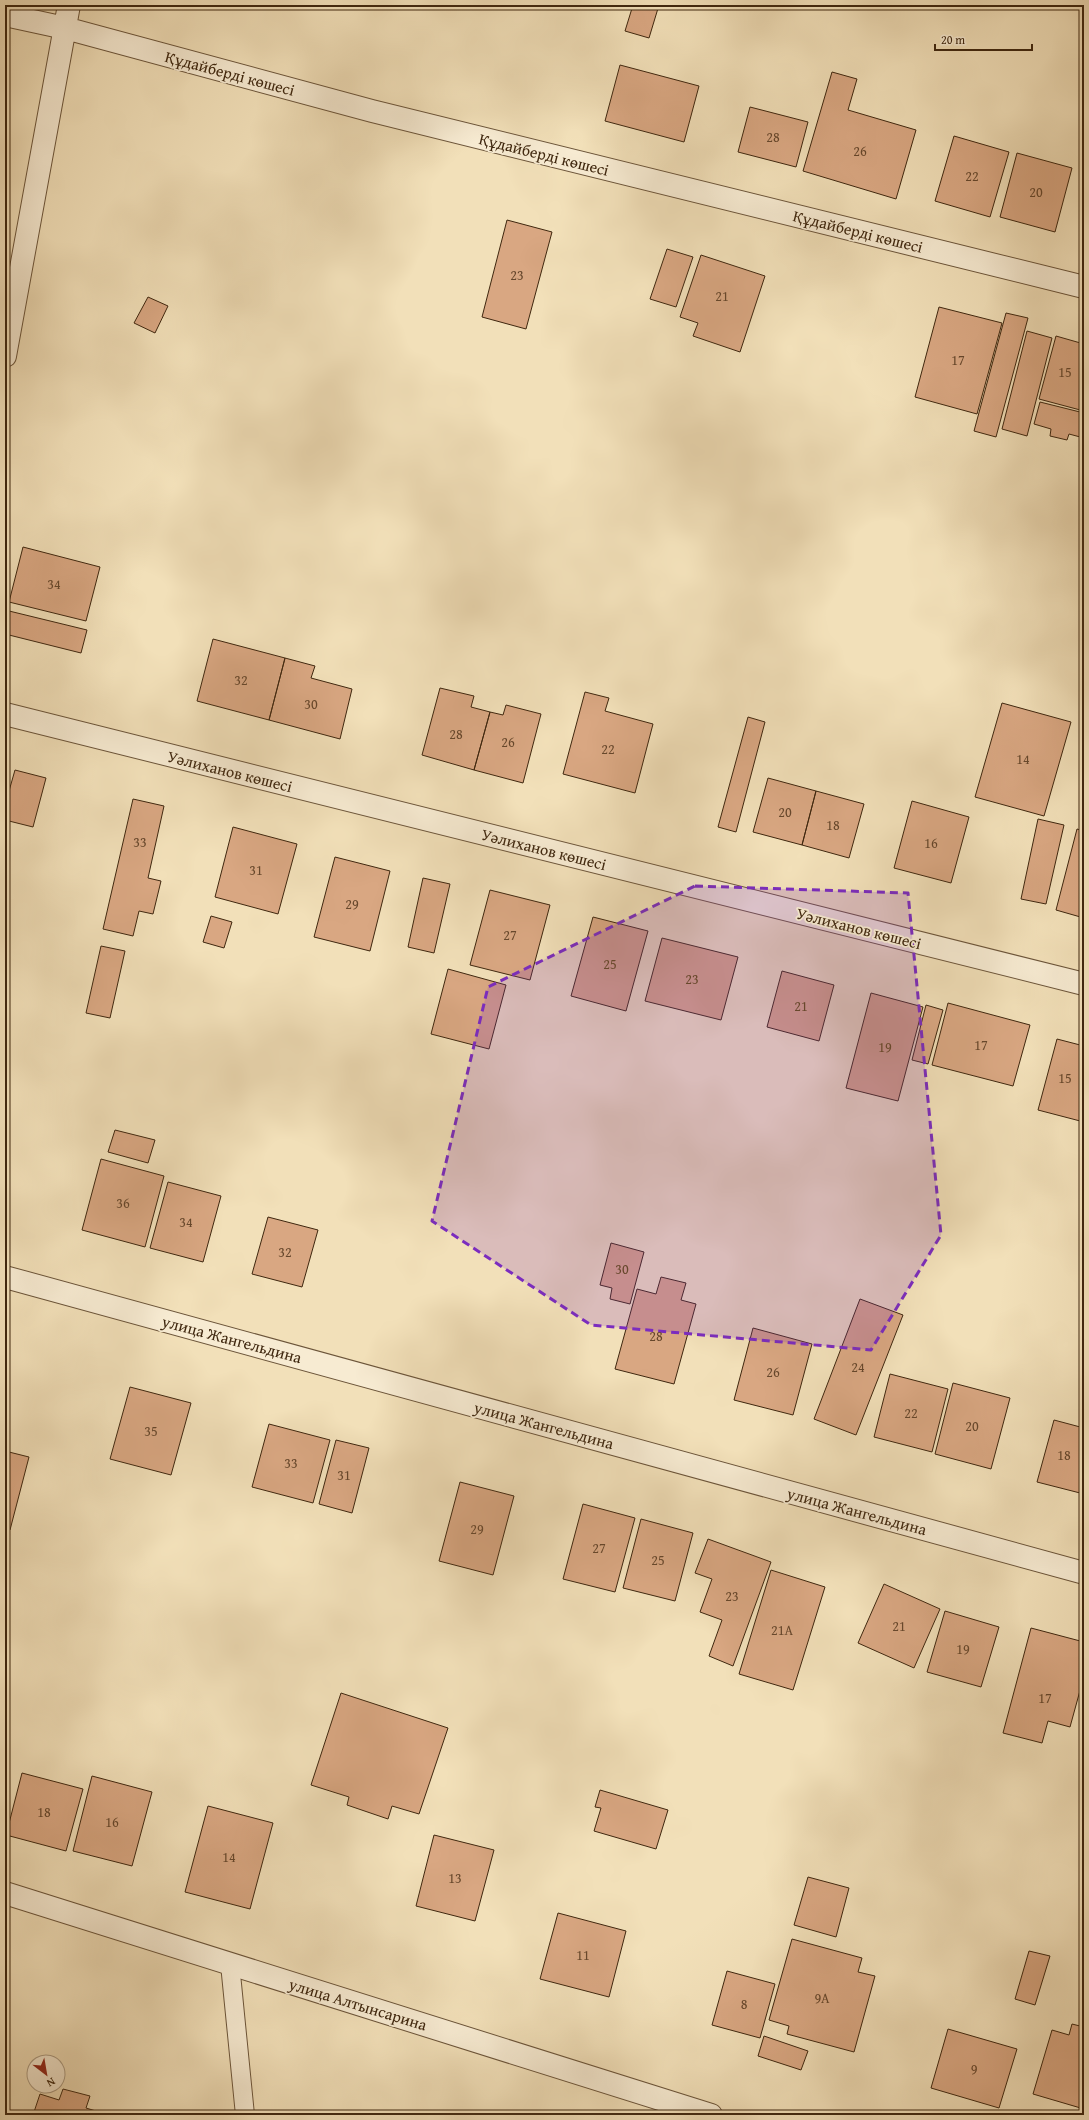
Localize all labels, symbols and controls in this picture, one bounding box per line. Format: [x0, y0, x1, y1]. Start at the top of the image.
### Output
scale bar [935, 26, 1032, 52]
text: 20 m [941, 31, 965, 48]
street label: Құдайберді көшесі [163, 44, 298, 102]
street label: Құдайберді көшесі [476, 126, 612, 182]
house number: 28 [766, 127, 780, 147]
house number: 26 [853, 141, 867, 161]
house number: 22 [965, 166, 979, 186]
house number: 20 [1029, 182, 1043, 202]
street label: Құдайберді көшесі [790, 203, 926, 259]
house number: 23 [510, 265, 524, 285]
house number: 21 [715, 286, 729, 306]
house number: 17 [951, 350, 965, 370]
house number: 15 [1058, 362, 1072, 382]
house number: 34 [47, 574, 61, 594]
house number: 32 [234, 670, 248, 690]
house number: 30 [304, 694, 318, 714]
house number: 28 [449, 724, 463, 744]
house number: 26 [501, 732, 515, 752]
house number: 22 [601, 739, 615, 759]
street label: Уәлиханов көшесі [165, 744, 295, 798]
house number: 14 [1016, 749, 1030, 769]
house number: 20 [778, 802, 792, 822]
house number: 18 [826, 815, 840, 835]
street label: Уәлиханов көшесі [479, 822, 609, 876]
house number: 33 [133, 832, 147, 852]
house number: 16 [924, 833, 938, 853]
house number: 31 [249, 860, 263, 880]
house number: 29 [345, 894, 359, 914]
street label: Уәлиханов көшесі [794, 901, 924, 955]
house number: 27 [503, 925, 517, 945]
house number: 25 [603, 954, 617, 974]
house number: 23 [685, 969, 699, 989]
house number: 21 [794, 996, 808, 1016]
house number: 17 [974, 1035, 988, 1055]
house number: 19 [878, 1037, 892, 1057]
house number: 15 [1058, 1068, 1072, 1088]
house number: 36 [116, 1193, 130, 1213]
house number: 34 [179, 1212, 193, 1232]
house number: 32 [278, 1242, 292, 1262]
house number: 30 [615, 1259, 629, 1279]
street label: улица Жангельдина [159, 1309, 305, 1369]
house number: 28 [649, 1326, 663, 1346]
house number: 24 [851, 1357, 865, 1377]
house number: 26 [766, 1362, 780, 1382]
street label: улица Жангельдина [471, 1395, 617, 1455]
house number: 22 [904, 1403, 918, 1423]
house number: 20 [965, 1416, 979, 1436]
house number: 35 [144, 1421, 158, 1441]
house number: 18 [1057, 1445, 1071, 1465]
house number: 33 [284, 1453, 298, 1473]
house number: 31 [337, 1465, 351, 1485]
street label: улица Жангельдина [784, 1481, 930, 1541]
house number: 29 [470, 1519, 484, 1539]
house number: 27 [592, 1538, 606, 1558]
house number: 25 [651, 1550, 665, 1570]
house number: 23 [725, 1586, 739, 1606]
house number: 21 [892, 1616, 906, 1636]
house number: 21А [771, 1620, 793, 1640]
house number: 19 [956, 1639, 970, 1659]
house number: 17 [1038, 1688, 1052, 1708]
house number: 18 [37, 1802, 51, 1822]
house number: 16 [105, 1812, 119, 1832]
house number: 14 [222, 1847, 236, 1867]
house number: 13 [448, 1868, 462, 1888]
house number: 11 [576, 1945, 590, 1965]
street label: улица Алтынсарина [285, 1971, 430, 2037]
house number: 9А [814, 1988, 830, 2008]
house number: 8 [741, 1994, 748, 2014]
north arrow [26, 2054, 66, 2094]
house number: 9 [971, 2059, 978, 2079]
text: N [43, 2074, 58, 2092]

